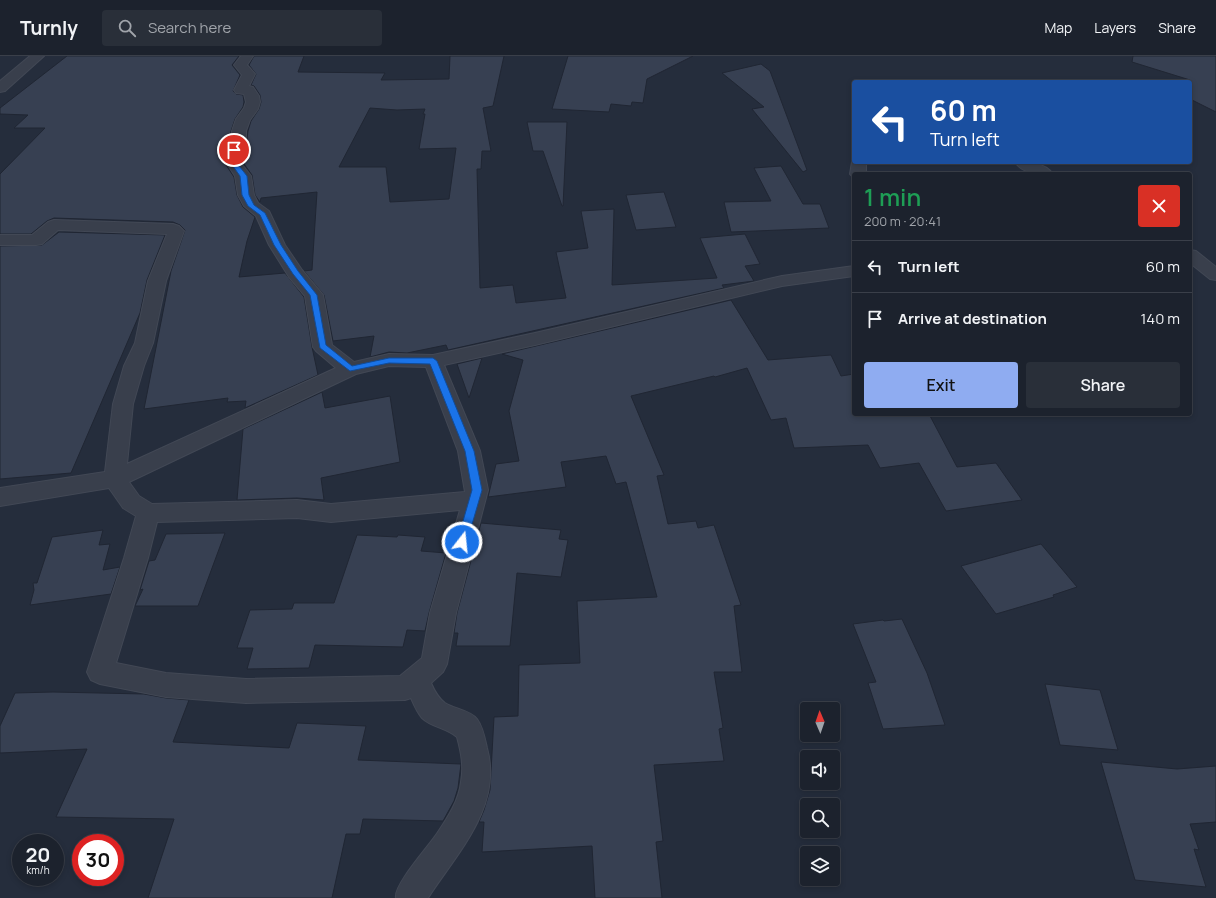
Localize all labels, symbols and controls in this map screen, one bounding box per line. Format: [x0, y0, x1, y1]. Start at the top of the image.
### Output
search box [102, 10, 382, 46]
text: Turnly [20, 15, 78, 41]
icon: search [116, 17, 138, 39]
text: Search here [148, 17, 231, 38]
text: Map [1044, 18, 1072, 37]
text: Layers [1094, 18, 1136, 37]
text: Share [1158, 18, 1196, 37]
text: 60 m [930, 91, 997, 129]
icon: left [864, 96, 916, 148]
text: Turn left [930, 127, 1000, 151]
pin [217, 133, 251, 167]
icon: arrive [223, 139, 245, 161]
text: 1 min [864, 180, 921, 213]
button: close [1138, 185, 1180, 227]
text: 200 m · 20:41 [864, 212, 941, 230]
icon: left [864, 256, 886, 278]
text: Turn left [898, 256, 960, 277]
text: 60 m [1146, 256, 1180, 277]
icon: arrive [864, 308, 886, 330]
text: Arrive at destination [898, 308, 1047, 329]
text: 140 m [1140, 308, 1180, 329]
button: Exit [864, 362, 1018, 408]
button: Share [1026, 362, 1180, 408]
position arrow [441, 521, 483, 563]
north arrow [800, 702, 840, 742]
map controls [800, 702, 840, 886]
button: sound [800, 750, 840, 790]
button: search [800, 798, 840, 838]
speed limit sign: 30 [72, 834, 124, 886]
text: 20 [25, 841, 51, 868]
button: layers [800, 846, 840, 886]
text: km/h [26, 863, 50, 877]

